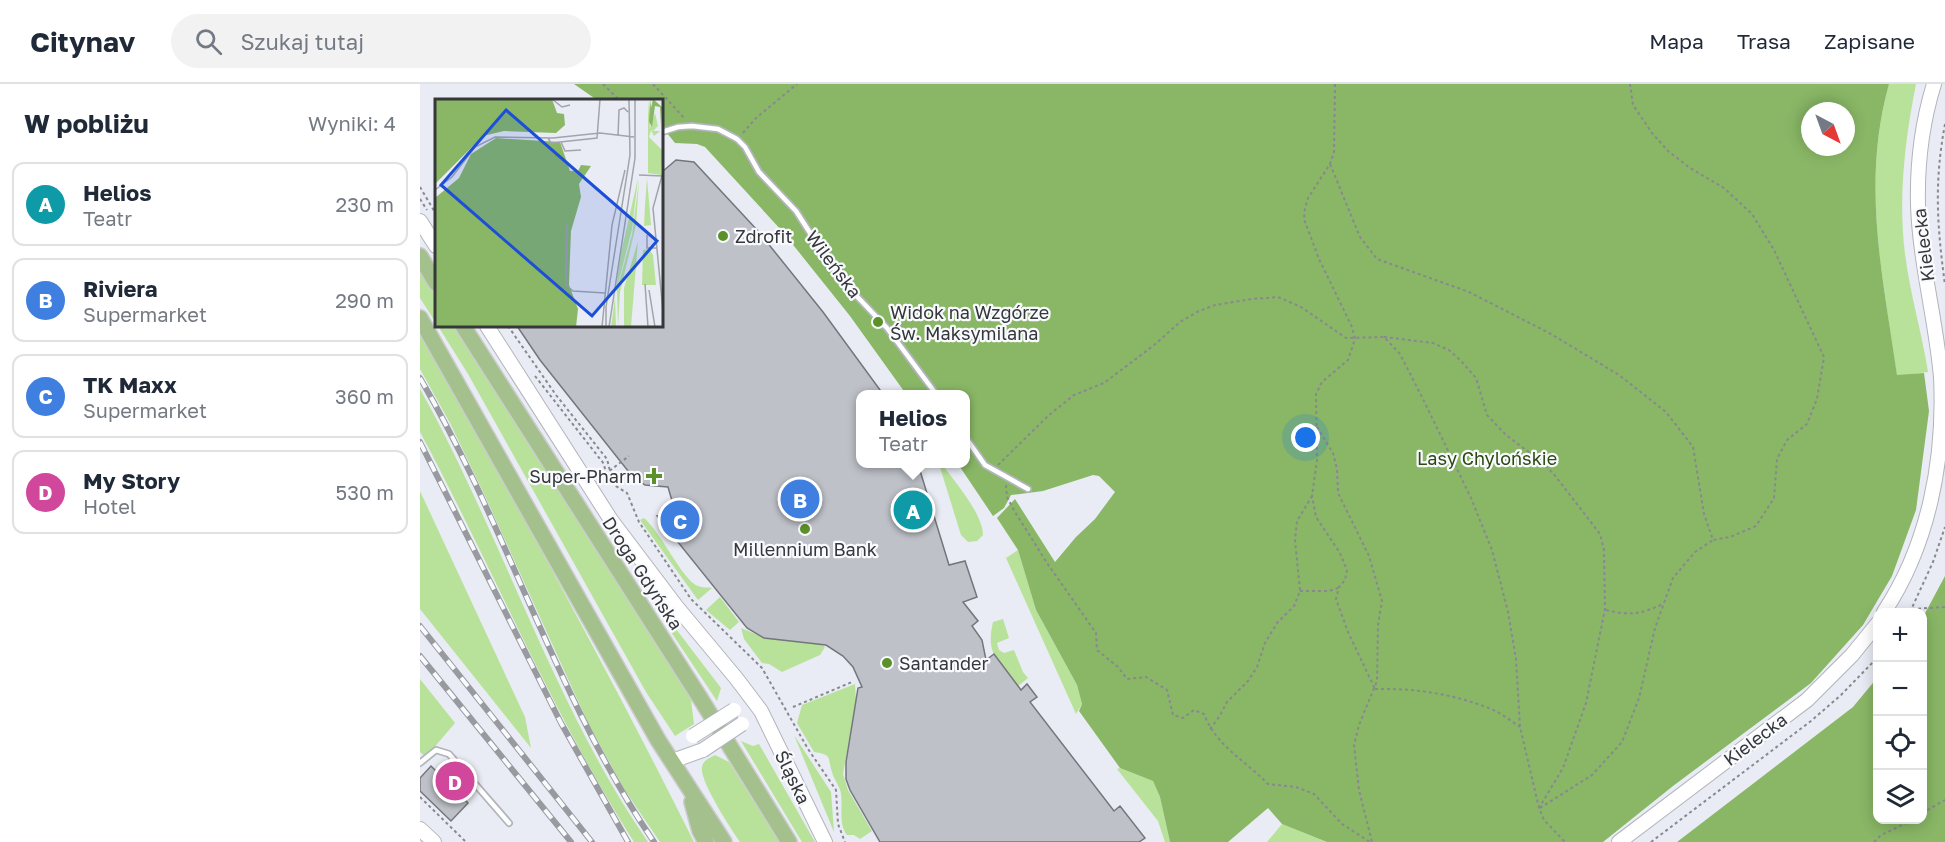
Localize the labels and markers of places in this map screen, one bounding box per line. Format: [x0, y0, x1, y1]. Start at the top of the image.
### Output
place label: Zdrofit [735, 225, 793, 247]
marker: Zdrofit [716, 229, 730, 243]
place label: Widok na Wzgórze Św. Maksymilana [890, 301, 1049, 344]
marker: Widok na Wzgórze Św. Maksymilana [871, 315, 885, 329]
place label: Super-Pharm [529, 465, 642, 487]
marker: Super-Pharm [647, 469, 661, 483]
pin: B [780, 476, 820, 522]
pin: A [894, 488, 932, 532]
pin: C [660, 498, 700, 542]
marker: Millennium Bank [798, 522, 812, 536]
place label: Millennium Bank [733, 538, 877, 560]
place label: Santander [899, 652, 989, 674]
marker: Santander [880, 656, 894, 670]
pin: D [435, 758, 474, 804]

